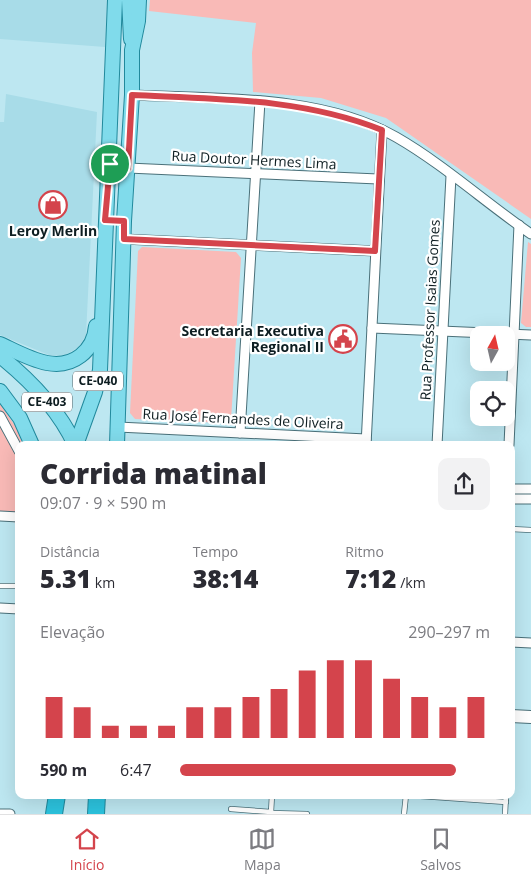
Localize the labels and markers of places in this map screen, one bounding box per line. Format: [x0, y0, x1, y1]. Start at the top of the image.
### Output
pin [89, 143, 131, 185]
shop icon: Leroy Merlin [38, 190, 68, 220]
place label: Leroy Merlin [9, 221, 97, 240]
place label: Secretaria Executiva Regional II [182, 321, 324, 356]
public building icon: Secretaria Executiva Regional II [328, 324, 358, 354]

